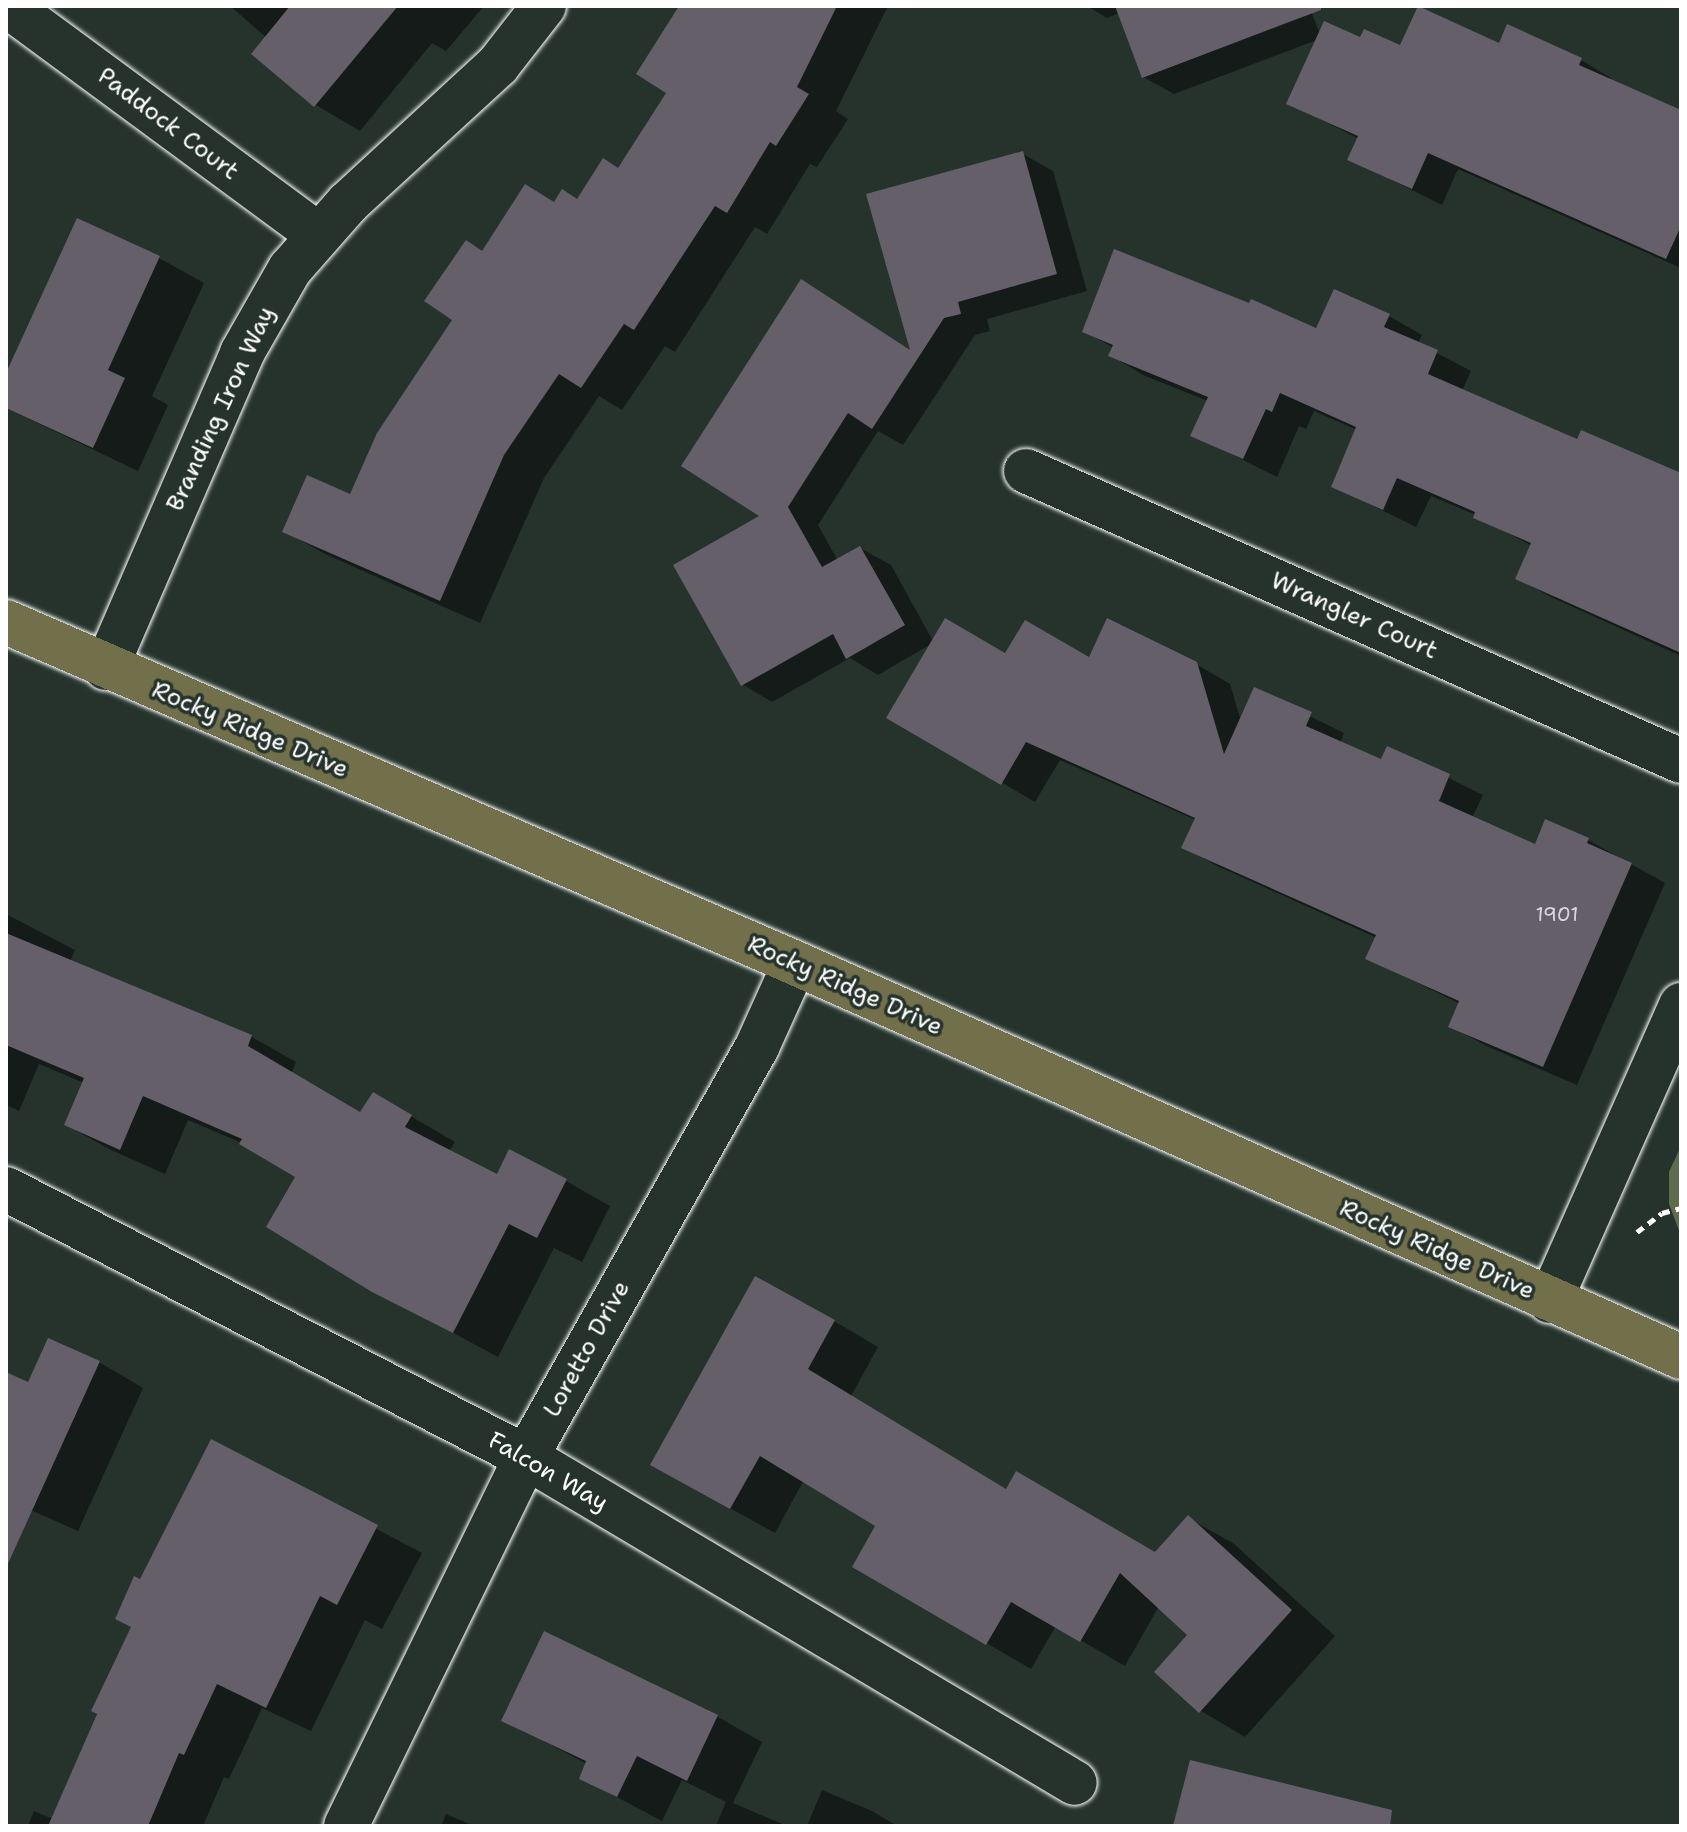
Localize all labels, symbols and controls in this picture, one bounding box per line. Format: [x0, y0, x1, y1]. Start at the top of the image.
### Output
street label: Paddock Court [92, 62, 244, 186]
street label: Branding Iron Way [161, 302, 281, 516]
street label: Wrangler Court [1266, 566, 1442, 666]
street label: Rocky Ridge Drive [148, 676, 352, 784]
house number: 1901 [1535, 902, 1579, 926]
street label: Rocky Ridge Drive [743, 930, 947, 1042]
street label: Rocky Ridge Drive [1335, 1194, 1539, 1306]
street label: Loretto Drive [538, 1276, 636, 1422]
street label: Falcon Way [483, 1426, 613, 1518]

